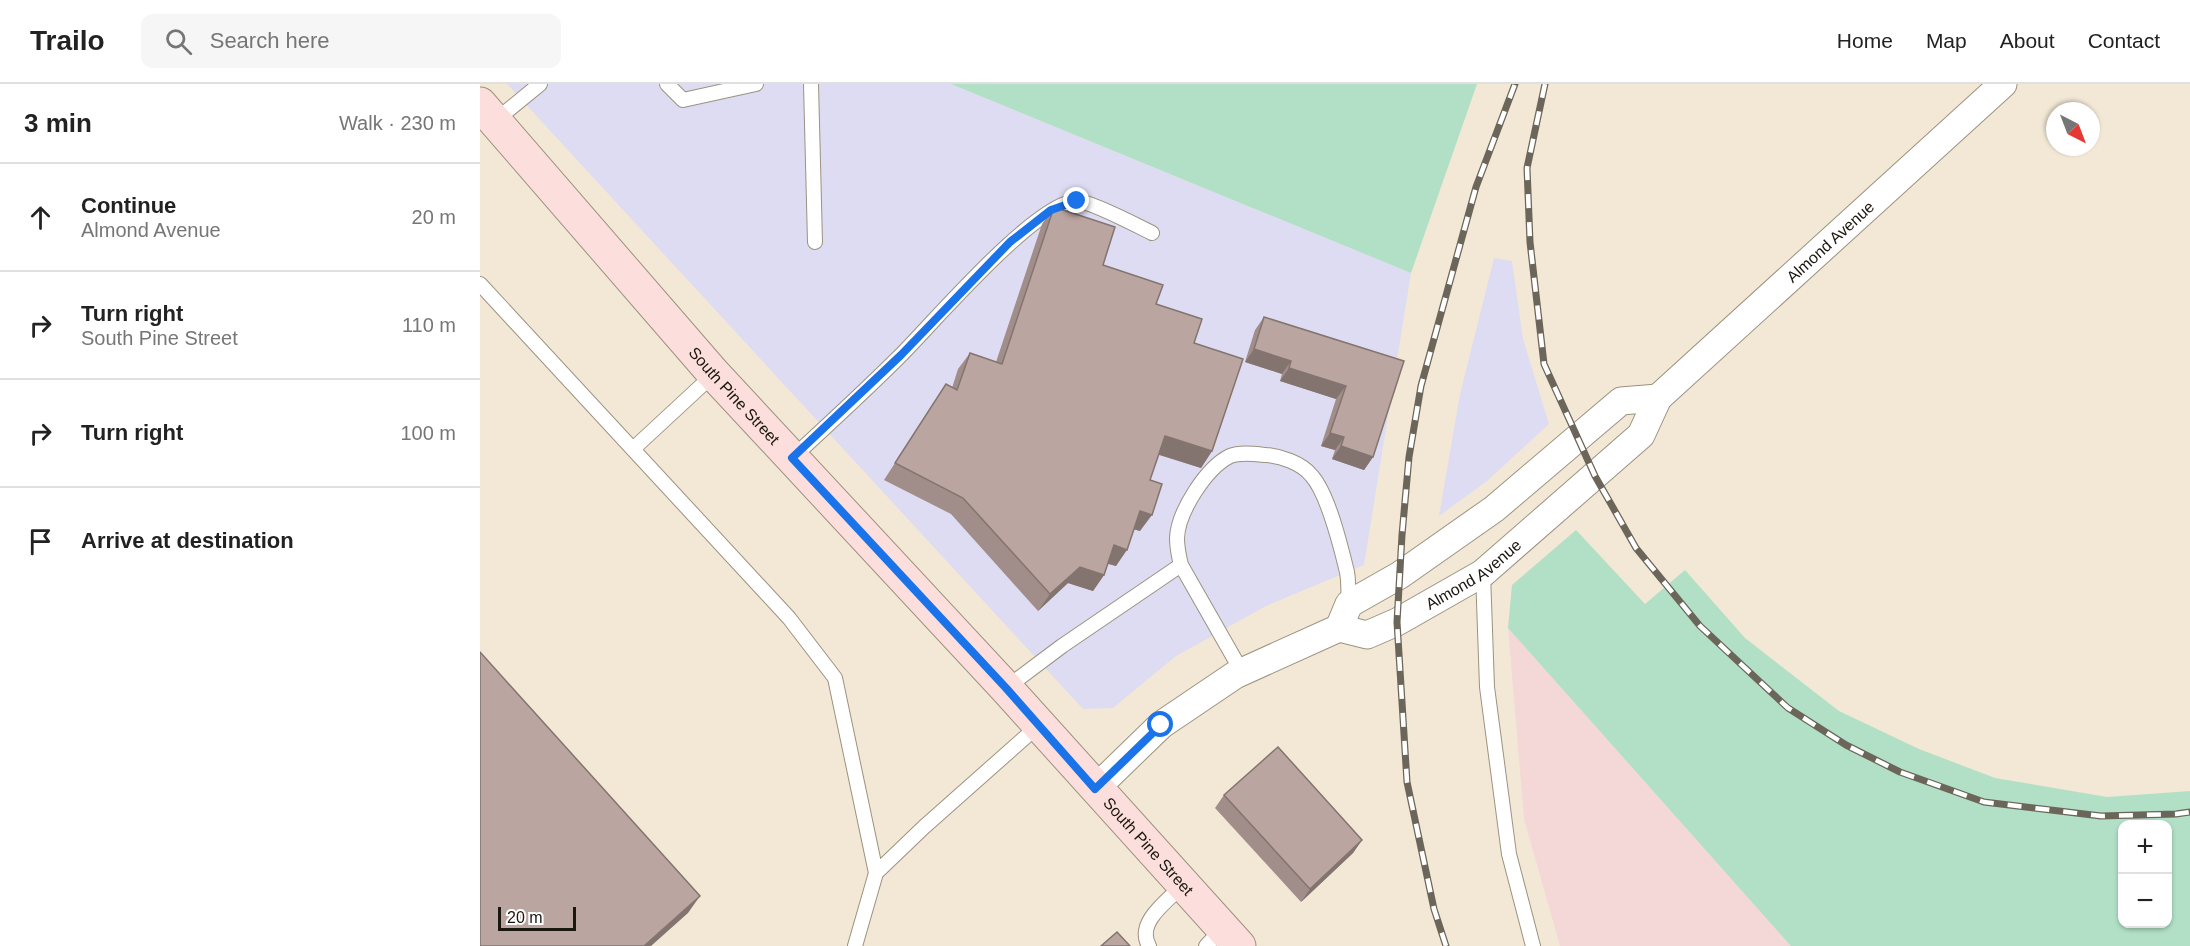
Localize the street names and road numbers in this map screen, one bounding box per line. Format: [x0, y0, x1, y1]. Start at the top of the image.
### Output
street label: Almond Avenue [1783, 197, 1877, 285]
street label: South Pine Street [686, 343, 784, 448]
street label: Almond Avenue [1422, 536, 1524, 612]
street label: South Pine Street [1100, 794, 1197, 899]

